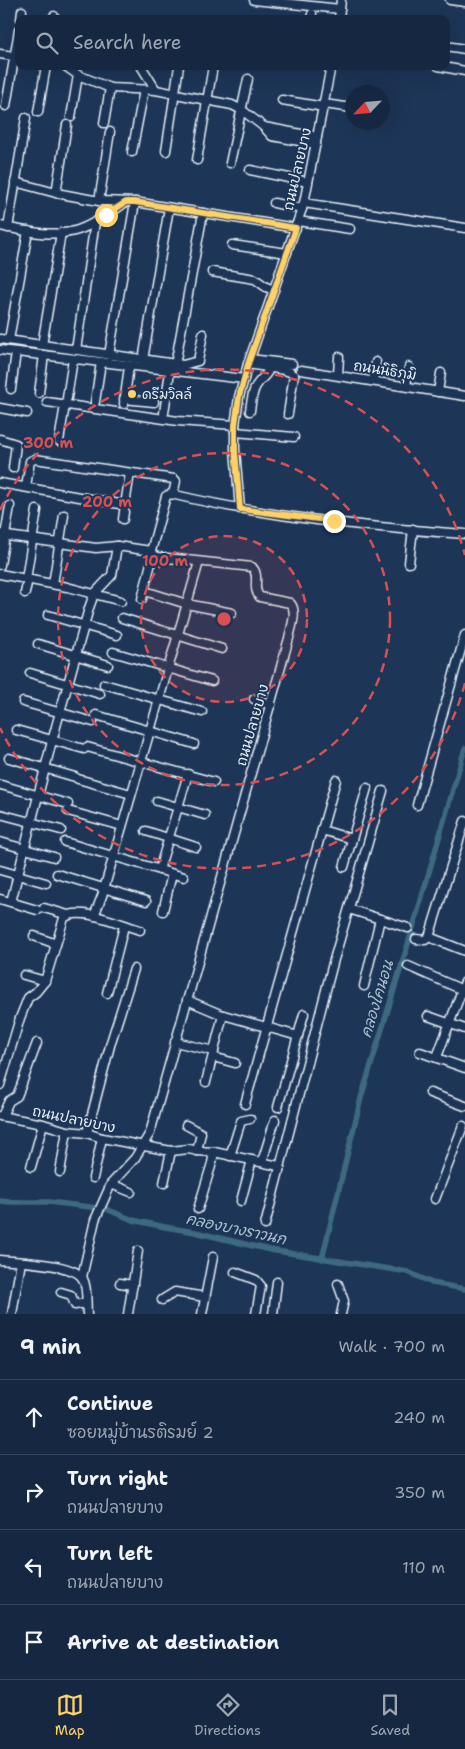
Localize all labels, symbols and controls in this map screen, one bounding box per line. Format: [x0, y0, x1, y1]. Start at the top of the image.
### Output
search box [15, 15, 450, 70]
icon: search [33, 29, 61, 57]
text: Search here [73, 30, 182, 55]
north arrow [345, 85, 390, 130]
street label: ถนนปลายบาง [279, 126, 315, 212]
route start [95, 204, 118, 227]
street label: ถนนนิธิภุมิ [352, 356, 418, 385]
place label: ดรีมวิลล์ [142, 385, 192, 403]
marker: ดรีมวิลล์ [126, 388, 138, 400]
text: 300 m [23, 433, 73, 453]
text: 200 m [82, 492, 132, 512]
route end [323, 510, 346, 533]
text: 100 m [142, 551, 188, 571]
centre of rings [215, 610, 233, 628]
street label: ถนนปลายบาง [232, 682, 272, 768]
water label: คลองโคนอน [356, 958, 398, 1040]
street label: ถนนปลายบาง [31, 1101, 117, 1137]
water label: คลองบางราวนก [184, 1209, 289, 1250]
text: 9 min [20, 1333, 81, 1361]
text: Walk · 700 m [339, 1336, 445, 1357]
text: Continue [67, 1391, 153, 1416]
icon: ahead [20, 1403, 48, 1431]
text: 240 m [393, 1407, 445, 1428]
text: ซอยหมู่บ้านรติรมย์ 2 [67, 1422, 214, 1443]
text: Turn right [67, 1466, 168, 1491]
icon: right [20, 1478, 48, 1506]
text: 350 m [394, 1482, 445, 1503]
text: ถนนปลายบาง [67, 1497, 163, 1518]
text: Turn left [67, 1541, 153, 1566]
icon: left [20, 1553, 48, 1581]
text: 110 m [402, 1557, 445, 1578]
text: ถนนปลายบาง [67, 1572, 163, 1593]
icon: arrive [20, 1628, 48, 1656]
text: Arrive at destination [67, 1630, 279, 1655]
tab: Map [55, 1691, 85, 1739]
tab: Directions [194, 1691, 261, 1739]
tab: Saved [371, 1691, 410, 1739]

